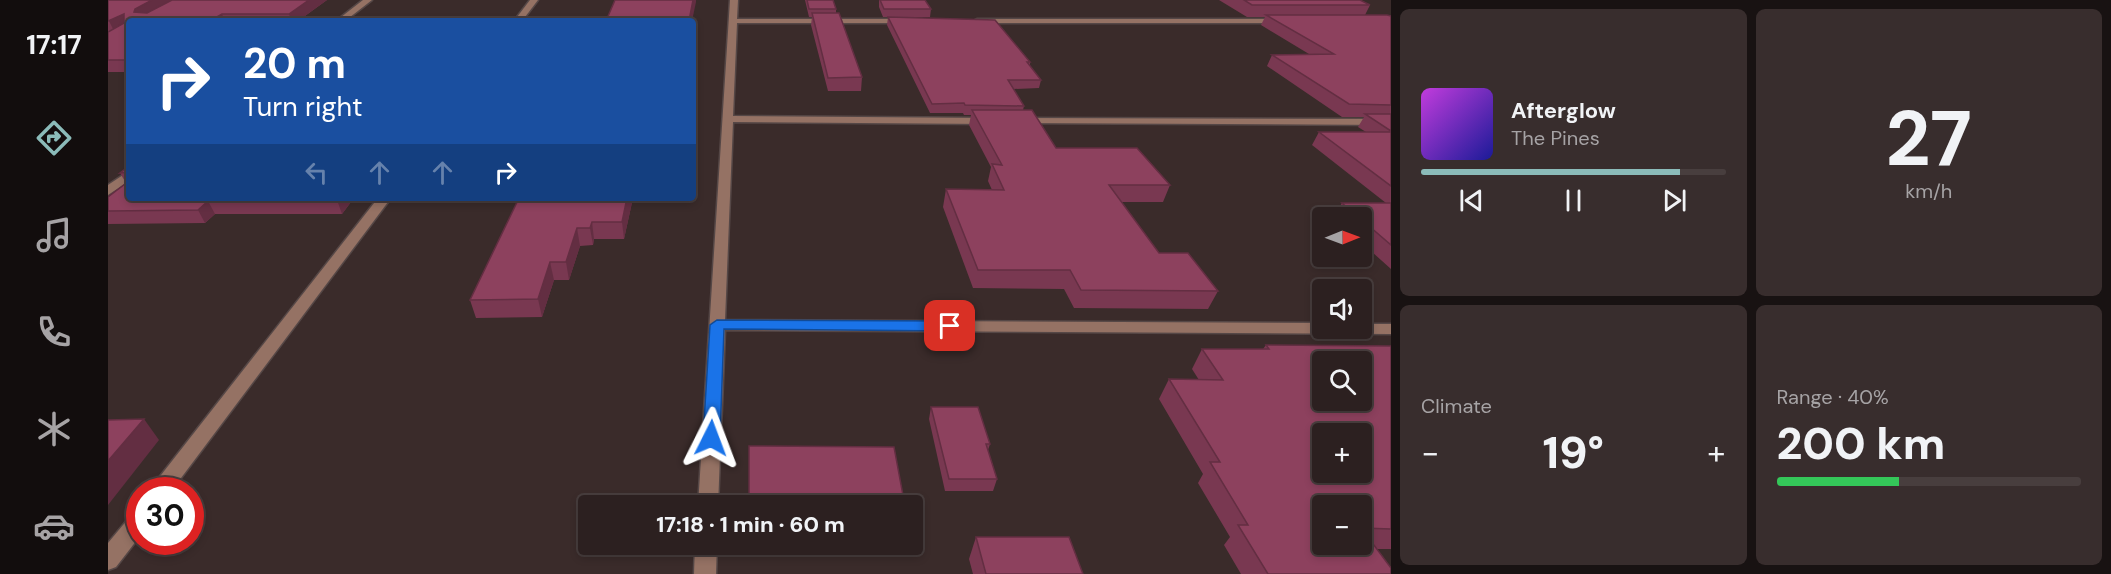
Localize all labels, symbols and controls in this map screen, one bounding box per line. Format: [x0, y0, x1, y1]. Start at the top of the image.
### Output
text: 17:17 [26, 27, 82, 62]
text: 20 m [243, 36, 346, 91]
icon: right [144, 42, 222, 120]
text: 27 [1886, 88, 1972, 189]
text: Turn right [243, 89, 363, 124]
text: Afterglow [1511, 96, 1616, 125]
icon: directions [33, 117, 75, 159]
text: The Pines [1511, 125, 1600, 151]
icon: left [300, 156, 333, 189]
icon: ahead [363, 156, 396, 189]
icon: ahead [426, 156, 459, 189]
icon: right [489, 156, 522, 189]
text: km/h [1905, 178, 1952, 204]
icon: previous [1455, 184, 1488, 217]
icon: pause [1557, 184, 1590, 217]
icon: next [1658, 184, 1691, 217]
north arrow [1312, 207, 1372, 267]
map controls [1312, 207, 1372, 555]
icon: music [33, 214, 75, 256]
button: sound [1312, 279, 1372, 339]
pin [924, 300, 975, 351]
icon: arrive [933, 309, 966, 342]
icon: phone [33, 311, 75, 353]
button: search [1312, 351, 1372, 411]
text: Range · 40% [1777, 384, 1889, 410]
text: Climate [1421, 393, 1492, 419]
position arrow [679, 406, 743, 470]
icon: climate [33, 408, 75, 450]
text: 200 km [1777, 414, 1945, 473]
button: + [1312, 423, 1372, 483]
text: 19° [1542, 423, 1604, 482]
text: − [1421, 431, 1439, 474]
text: + [1707, 431, 1725, 474]
speed limit sign: 30 [126, 477, 204, 555]
button: − [1312, 495, 1372, 555]
icon: car [33, 505, 75, 547]
text: 17:18 · 1 min · 60 m [656, 510, 845, 539]

